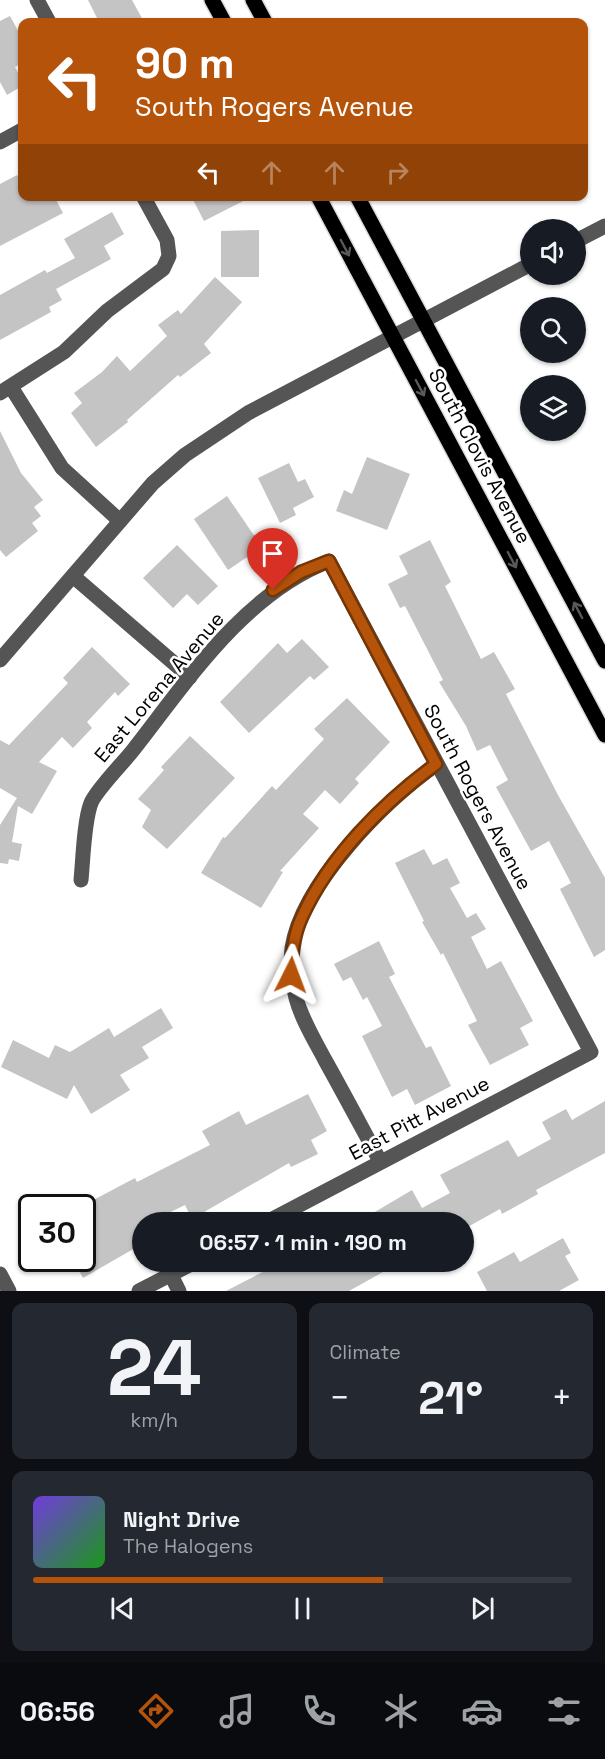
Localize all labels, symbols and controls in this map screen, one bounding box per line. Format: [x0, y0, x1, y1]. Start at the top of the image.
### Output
text: 90 m [135, 37, 235, 90]
icon: left [36, 42, 114, 120]
text: South Rogers Avenue [135, 89, 414, 124]
icon: left [192, 156, 225, 189]
icon: ahead [255, 156, 288, 189]
icon: ahead [318, 156, 351, 189]
icon: right [381, 156, 414, 189]
map controls [520, 219, 586, 441]
button: sound [520, 219, 586, 285]
one-way arrow [339, 239, 351, 256]
button: search [520, 297, 586, 363]
street label: South Clovis Avenue [423, 364, 537, 548]
button: layers [520, 375, 586, 441]
one-way arrow [414, 379, 426, 396]
pin [247, 528, 298, 590]
icon: arrive [256, 537, 289, 570]
one-way arrow [506, 551, 518, 568]
one-way arrow [572, 602, 584, 619]
street label: East Lorena Avenue [88, 606, 230, 768]
street label: South Rogers Avenue [418, 700, 538, 894]
position arrow [259, 943, 323, 1007]
street label: East Pitt Avenue [344, 1070, 494, 1166]
speed limit sign: 30 [18, 1194, 96, 1272]
text: 06:57 · 1 min · 190 m [199, 1228, 407, 1256]
text: 24 [107, 1318, 202, 1418]
text: Climate [330, 1339, 401, 1365]
text: 21° [418, 1370, 483, 1427]
text: − [330, 1377, 350, 1419]
text: + [552, 1377, 572, 1419]
text: km/h [130, 1407, 178, 1433]
text: Night Drive [123, 1505, 240, 1533]
text: The Halogens [123, 1533, 253, 1559]
icon: previous [106, 1592, 139, 1625]
icon: pause [286, 1592, 319, 1625]
icon: next [466, 1592, 499, 1625]
icon: directions [135, 1690, 177, 1732]
icon: music [216, 1690, 258, 1732]
icon: phone [298, 1690, 340, 1732]
icon: climate [380, 1690, 422, 1732]
icon: car [461, 1690, 503, 1732]
icon: filters [543, 1690, 585, 1732]
text: 06:56 [20, 1694, 95, 1729]

